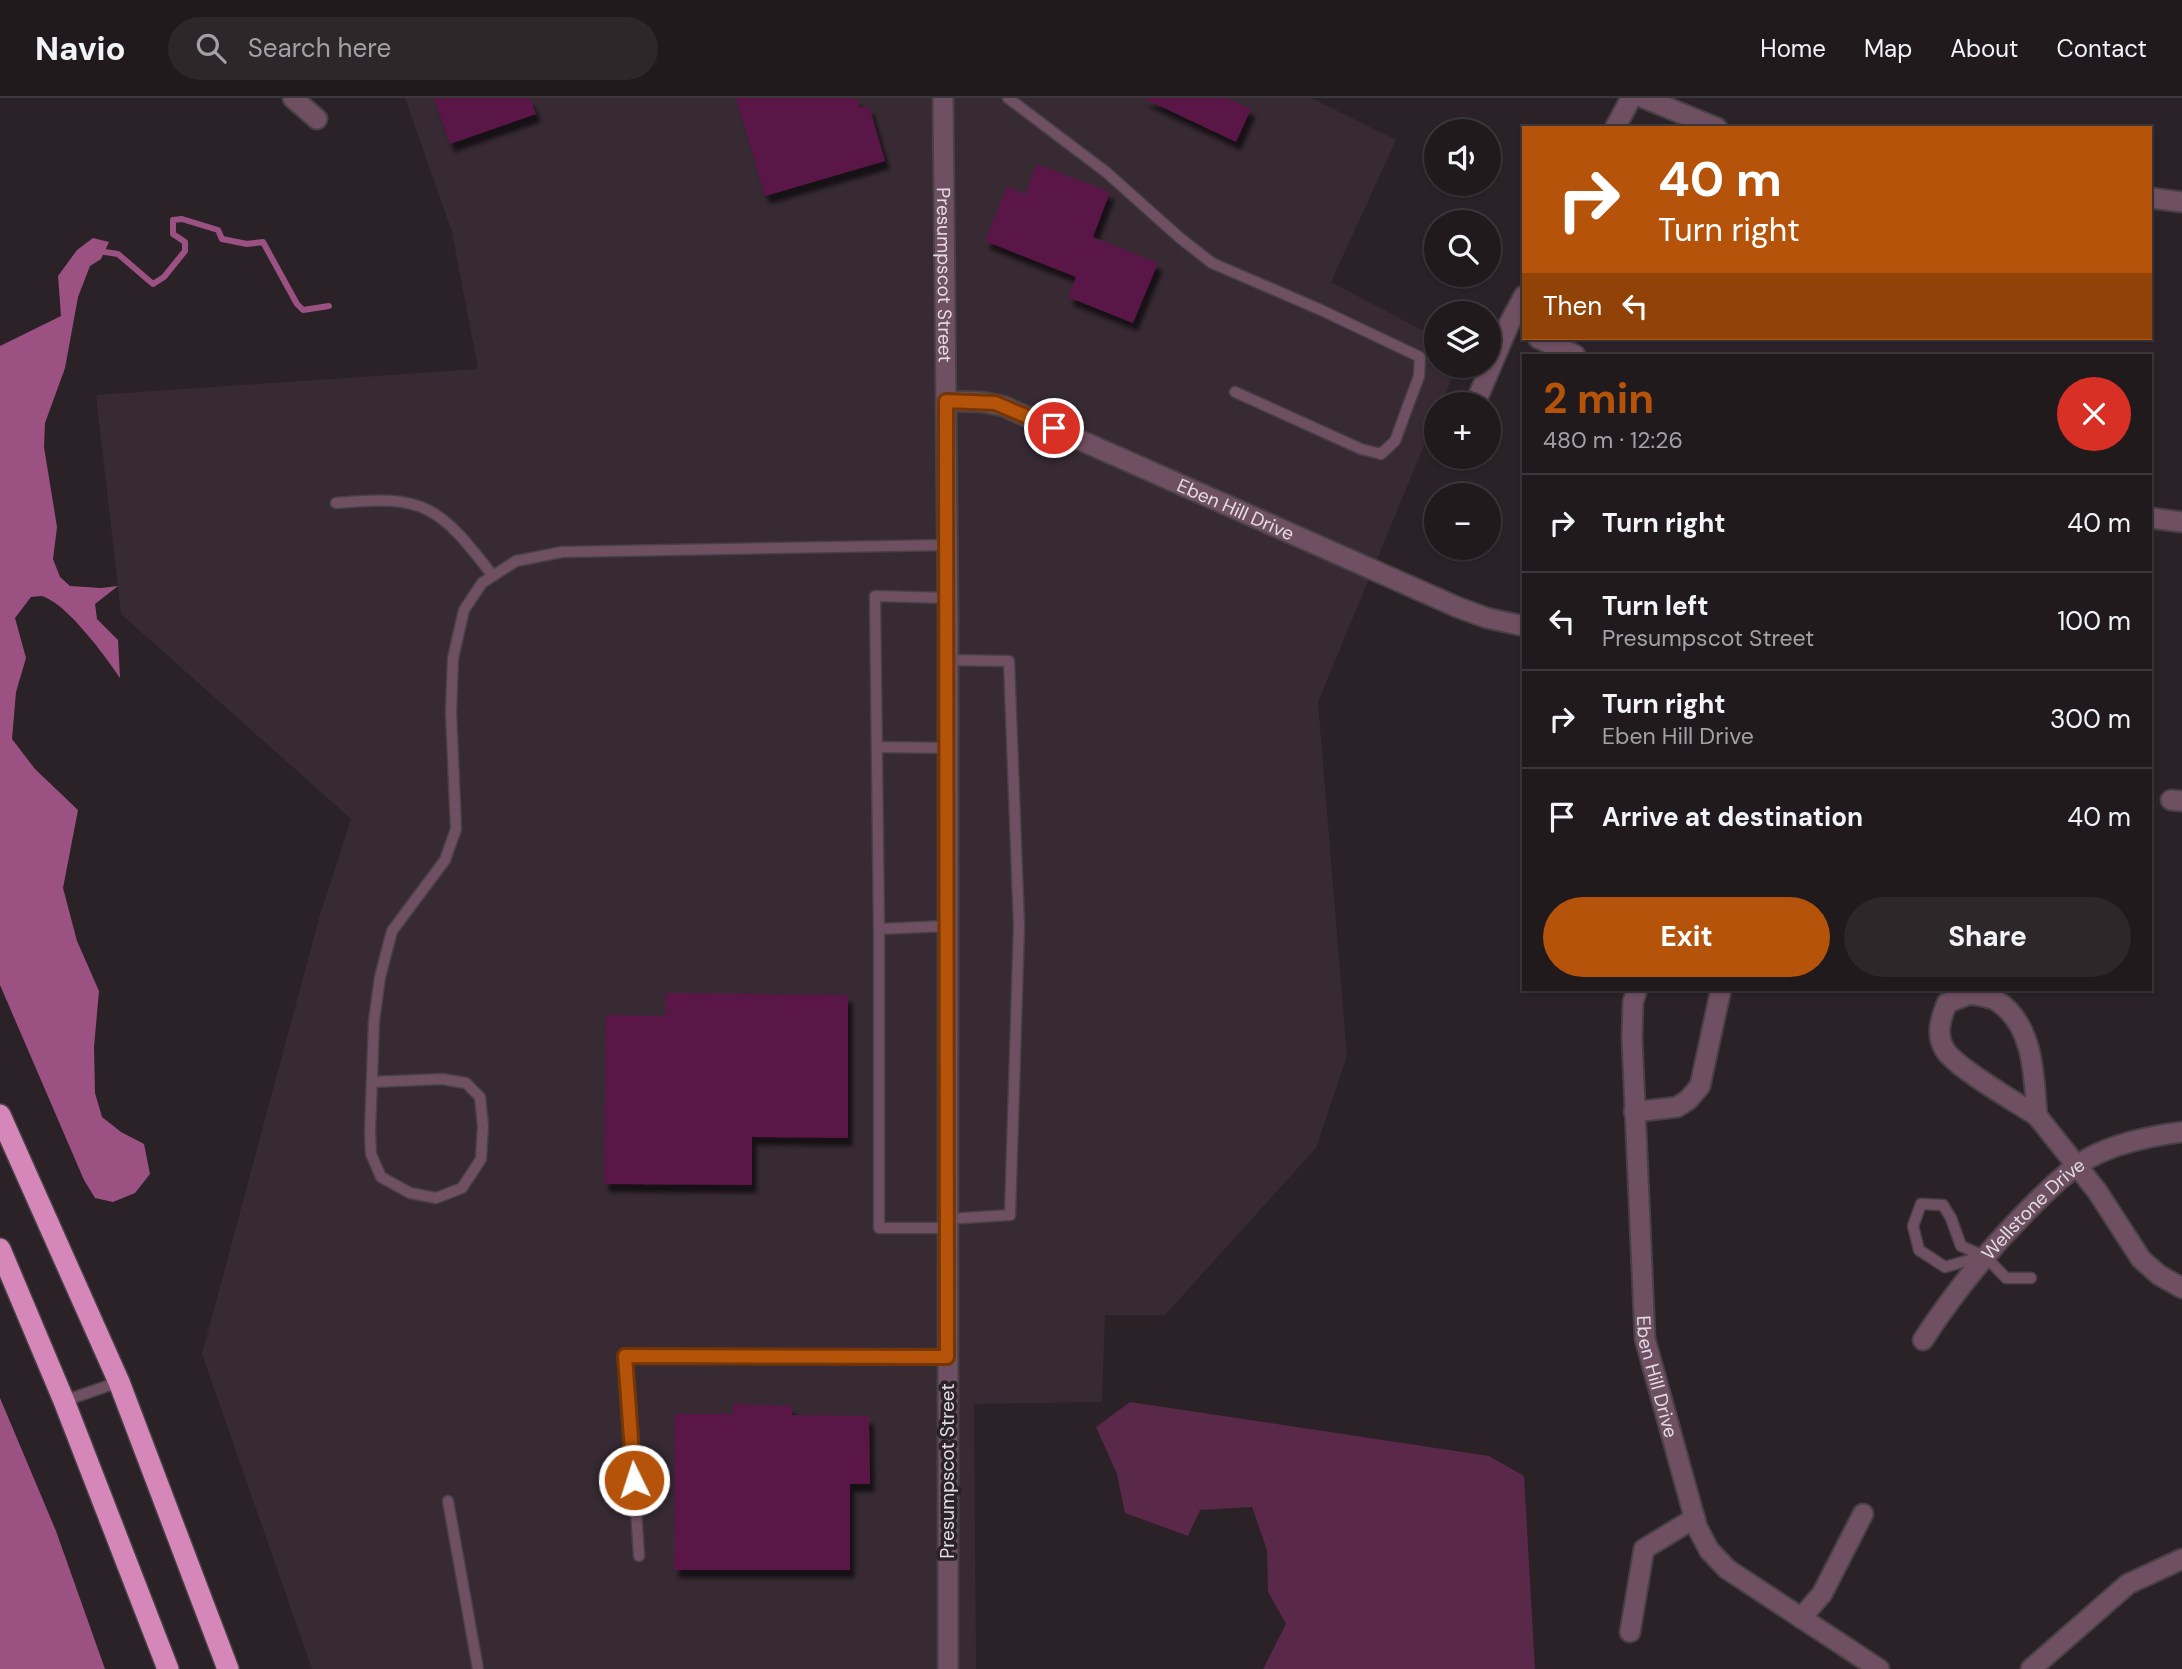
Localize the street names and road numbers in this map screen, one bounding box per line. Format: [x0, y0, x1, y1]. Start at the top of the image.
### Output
street label: Presumpscot Street [931, 187, 958, 363]
street label: Eben Hill Drive [1173, 473, 1298, 546]
street label: Wellstone Drive [1976, 1152, 2090, 1265]
street label: Eben Hill Drive [1631, 1315, 1684, 1441]
street label: Presumpscot Street [935, 1383, 960, 1559]

